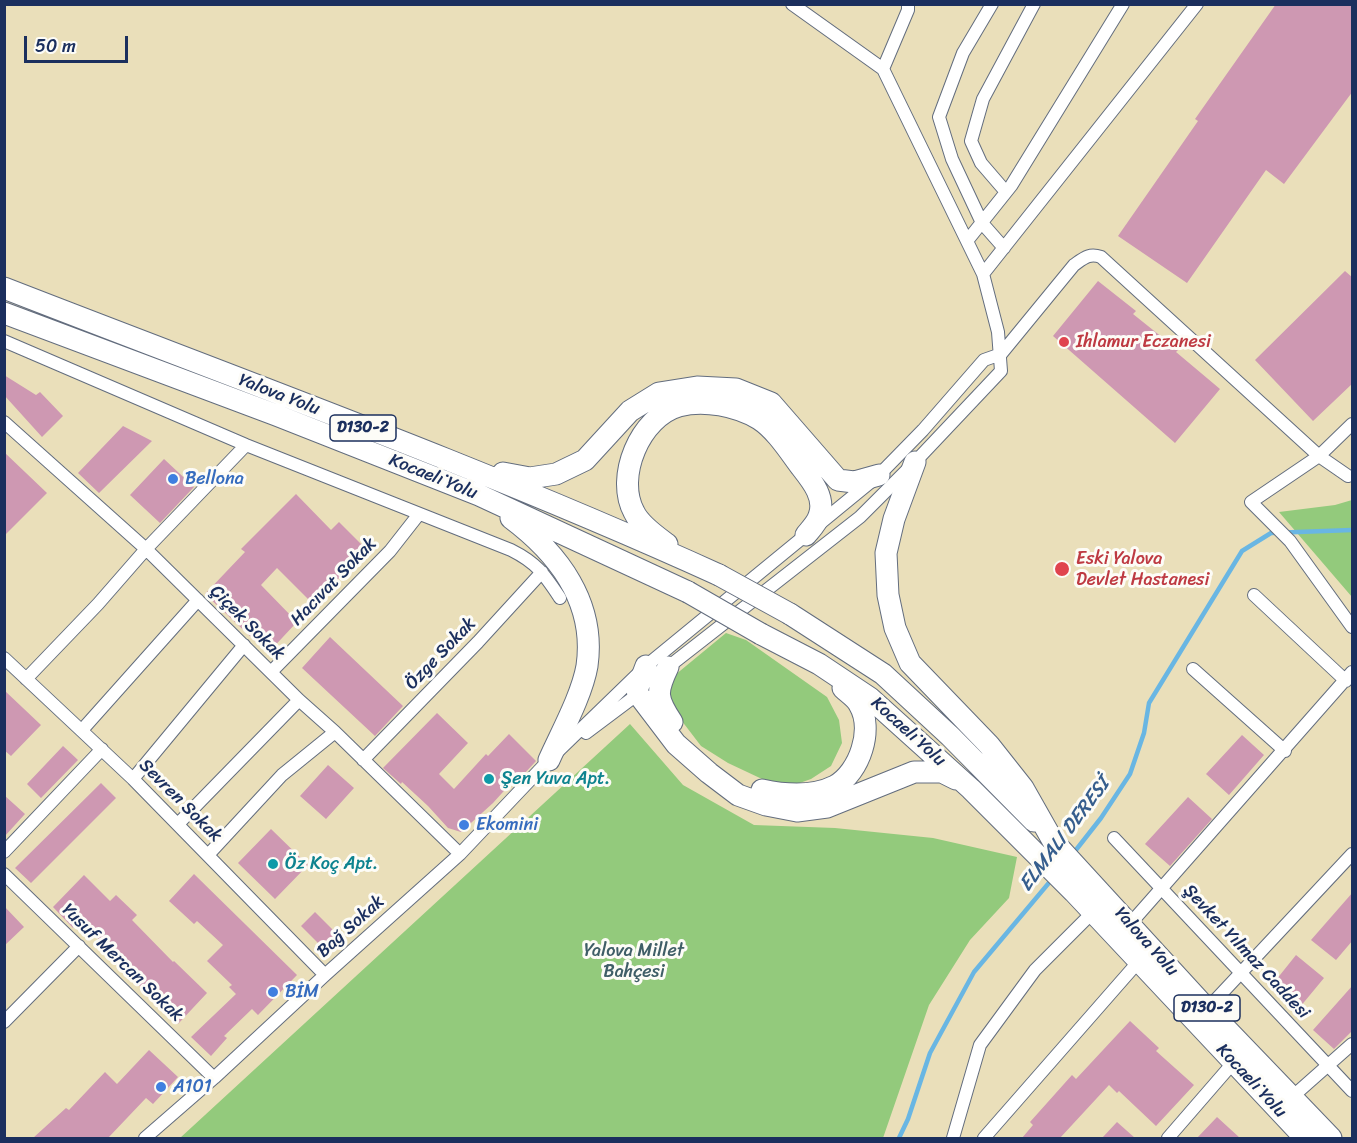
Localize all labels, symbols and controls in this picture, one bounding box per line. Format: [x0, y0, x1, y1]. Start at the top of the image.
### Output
scale bar [27, 24, 130, 62]
text: 50 m [35, 30, 76, 62]
place label: Ihlamur Eczanesi [1076, 331, 1211, 353]
marker: Ihlamur Eczanesi [1057, 335, 1071, 349]
street label: Yalova Yolu [235, 370, 323, 420]
road number: D130-2 [330, 415, 396, 441]
street label: Kocaeli̇ Yolu [386, 449, 480, 505]
place label: Bellona [185, 468, 244, 490]
marker: Bellona [166, 472, 180, 486]
street label: Hacıvat Sokak [287, 533, 381, 631]
place label: Eski Yalova Devlet Hastanesi [1076, 548, 1209, 590]
marker: Eski Yalova Devlet Hastanesi [1053, 560, 1071, 578]
street label: Çiçek Sokak [205, 581, 289, 665]
street label: Özge Sokak [401, 613, 481, 695]
street label: Kocaeli̇ Yolu [866, 693, 950, 771]
street label: Sevren Sokak [134, 755, 226, 847]
place label: Şen Yuva Apt. [501, 768, 610, 790]
marker: Şen Yuva Apt. [482, 772, 496, 786]
water label: ELMALI DERESİ [1015, 773, 1115, 897]
place label: Ekomini [476, 814, 538, 836]
marker: Ekomini [457, 818, 471, 832]
place label: Öz Koç Apt. [285, 853, 378, 875]
marker: Öz Koç Apt. [266, 857, 280, 871]
street label: Şevket Yılmaz Caddesi [1178, 880, 1314, 1024]
street label: Bağ Sokak [313, 891, 389, 963]
street label: Yusuf Mercan Sokak [57, 899, 187, 1027]
street label: Yalova Yolu [1109, 903, 1183, 981]
park label: Yalova Millet Bahçesi [584, 940, 684, 982]
place label: BİM [285, 981, 319, 1003]
marker: BİM [266, 985, 280, 999]
road number: D130-2 [1174, 995, 1240, 1021]
street label: Kocaeli̇ Yolu [1211, 1039, 1291, 1123]
place label: A101 [173, 1076, 212, 1098]
marker: A101 [154, 1080, 168, 1094]

